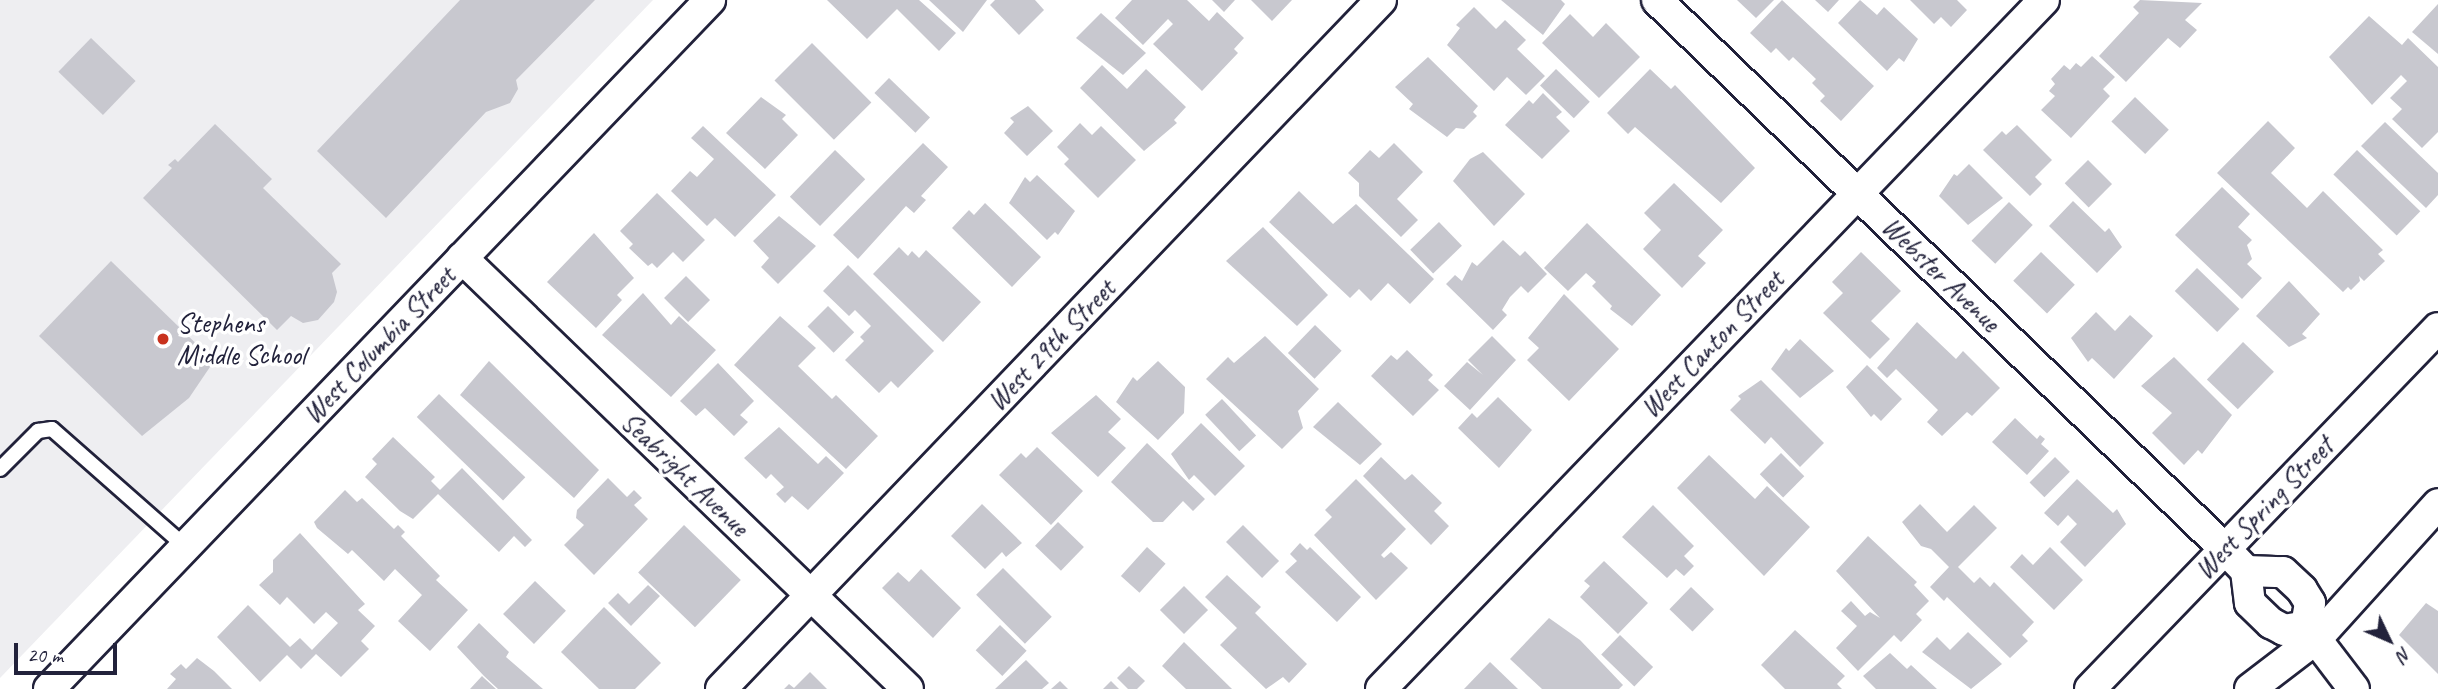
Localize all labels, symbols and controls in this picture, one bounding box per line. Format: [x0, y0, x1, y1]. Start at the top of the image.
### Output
street label: Webster Avenue [1875, 210, 2007, 338]
street label: West Columbia Street [295, 259, 463, 431]
street label: West Canton Street [1633, 263, 1791, 425]
street label: West 29th Street [980, 272, 1122, 418]
place label: Stephens Middle School [177, 306, 305, 372]
marker: Stephens Middle School [155, 331, 171, 347]
street label: Seabright Avenue [614, 405, 756, 543]
street label: West Spring Street [2188, 430, 2340, 586]
north arrow [2354, 605, 2424, 675]
scale bar [18, 630, 121, 674]
text: 20 m [27, 642, 63, 668]
text: N [2391, 642, 2417, 667]

